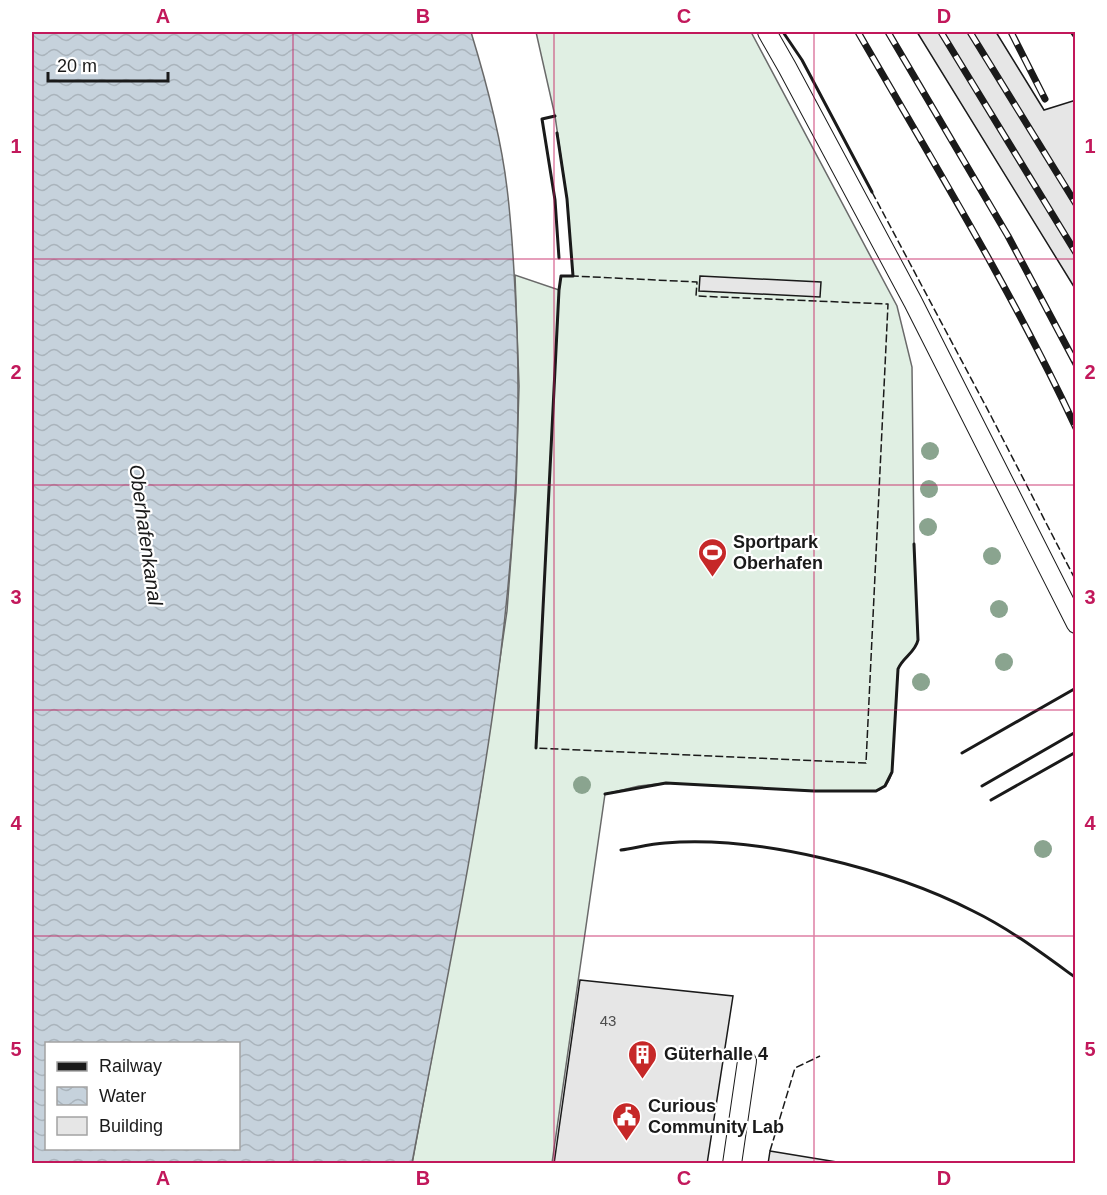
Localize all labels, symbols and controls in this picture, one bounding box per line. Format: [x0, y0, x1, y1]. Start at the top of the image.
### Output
text: A [156, 5, 170, 27]
text: B [416, 5, 430, 27]
text: C [677, 5, 691, 27]
text: D [937, 5, 951, 27]
scale bar [48, 45, 168, 83]
text: 20 m [57, 56, 97, 76]
text: 1 [10, 135, 22, 157]
text: 1 [1084, 135, 1096, 157]
text: 2 [10, 361, 22, 383]
text: 2 [1084, 361, 1096, 383]
water label: Oberhafenkanal [125, 463, 167, 608]
place label: Sportpark Oberhafen [733, 532, 823, 573]
sports icon: Sportpark Oberhafen [696, 536, 728, 578]
text: 3 [10, 586, 22, 608]
text: 3 [1084, 586, 1096, 608]
text: 4 [10, 812, 22, 834]
text: 4 [1084, 812, 1096, 834]
house number: 43 [600, 1012, 616, 1029]
text: 5 [10, 1038, 22, 1060]
building icon: Güterhalle 4 [627, 1038, 659, 1080]
text: 5 [1084, 1038, 1096, 1060]
legend [45, 1042, 240, 1150]
place label: Güterhalle 4 [664, 1044, 768, 1064]
text: Railway [99, 1056, 162, 1076]
text: Water [99, 1086, 146, 1106]
place label: Curious Community Lab [648, 1096, 784, 1137]
public building icon: Curious Community Lab [611, 1100, 643, 1142]
text: Building [99, 1116, 163, 1136]
text: A [156, 1167, 170, 1189]
text: B [416, 1167, 430, 1189]
text: C [677, 1167, 691, 1189]
text: D [937, 1167, 951, 1189]

